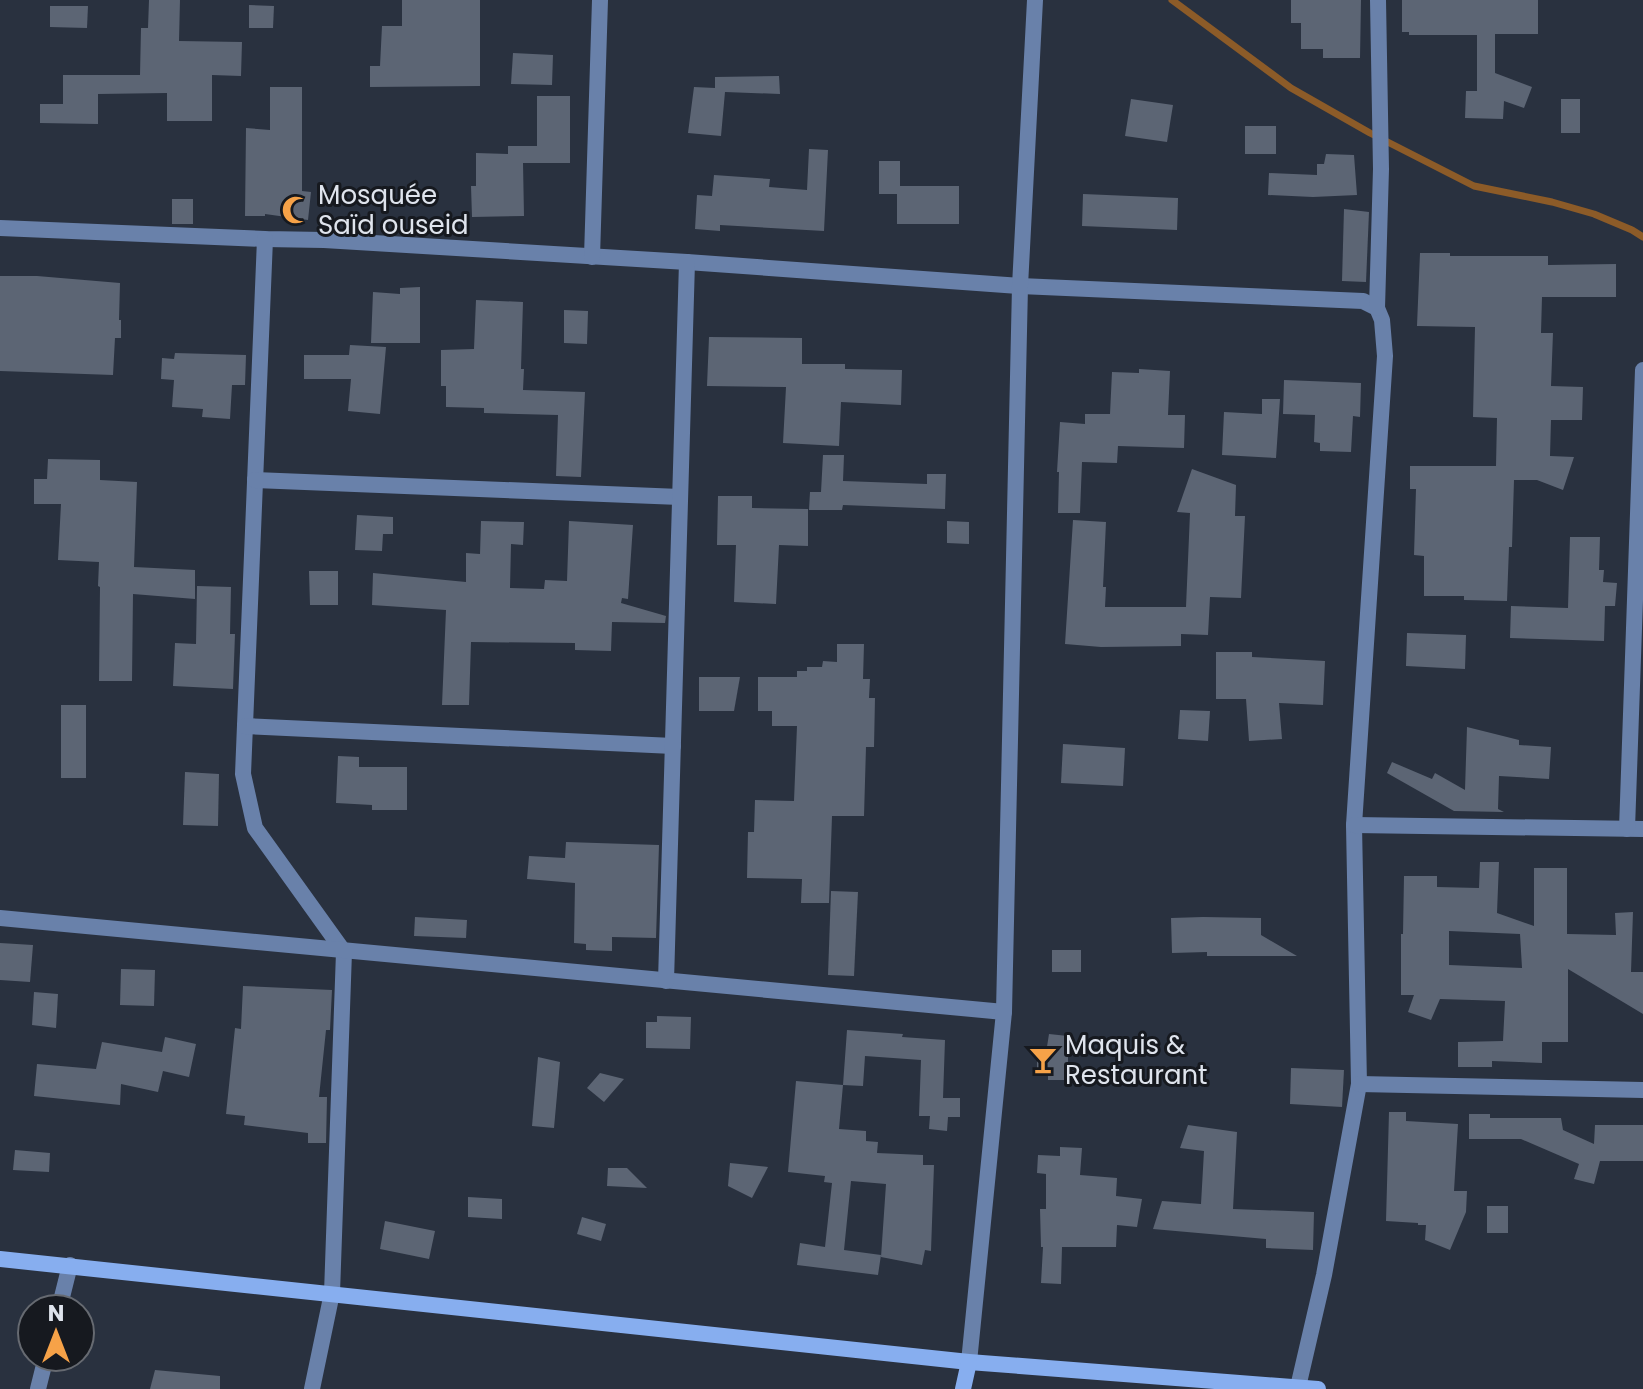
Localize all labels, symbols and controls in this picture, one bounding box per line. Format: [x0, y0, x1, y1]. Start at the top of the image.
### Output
place label: Mosquée Saïd ouseid [318, 177, 469, 243]
mosque icon: Mosquée Saïd ouseid [281, 195, 311, 225]
place label: Maquis & Restaurant [1065, 1027, 1208, 1093]
bar icon: Maquis & Restaurant [1028, 1045, 1058, 1075]
north arrow [16, 1293, 96, 1373]
text: N [48, 1298, 64, 1329]

